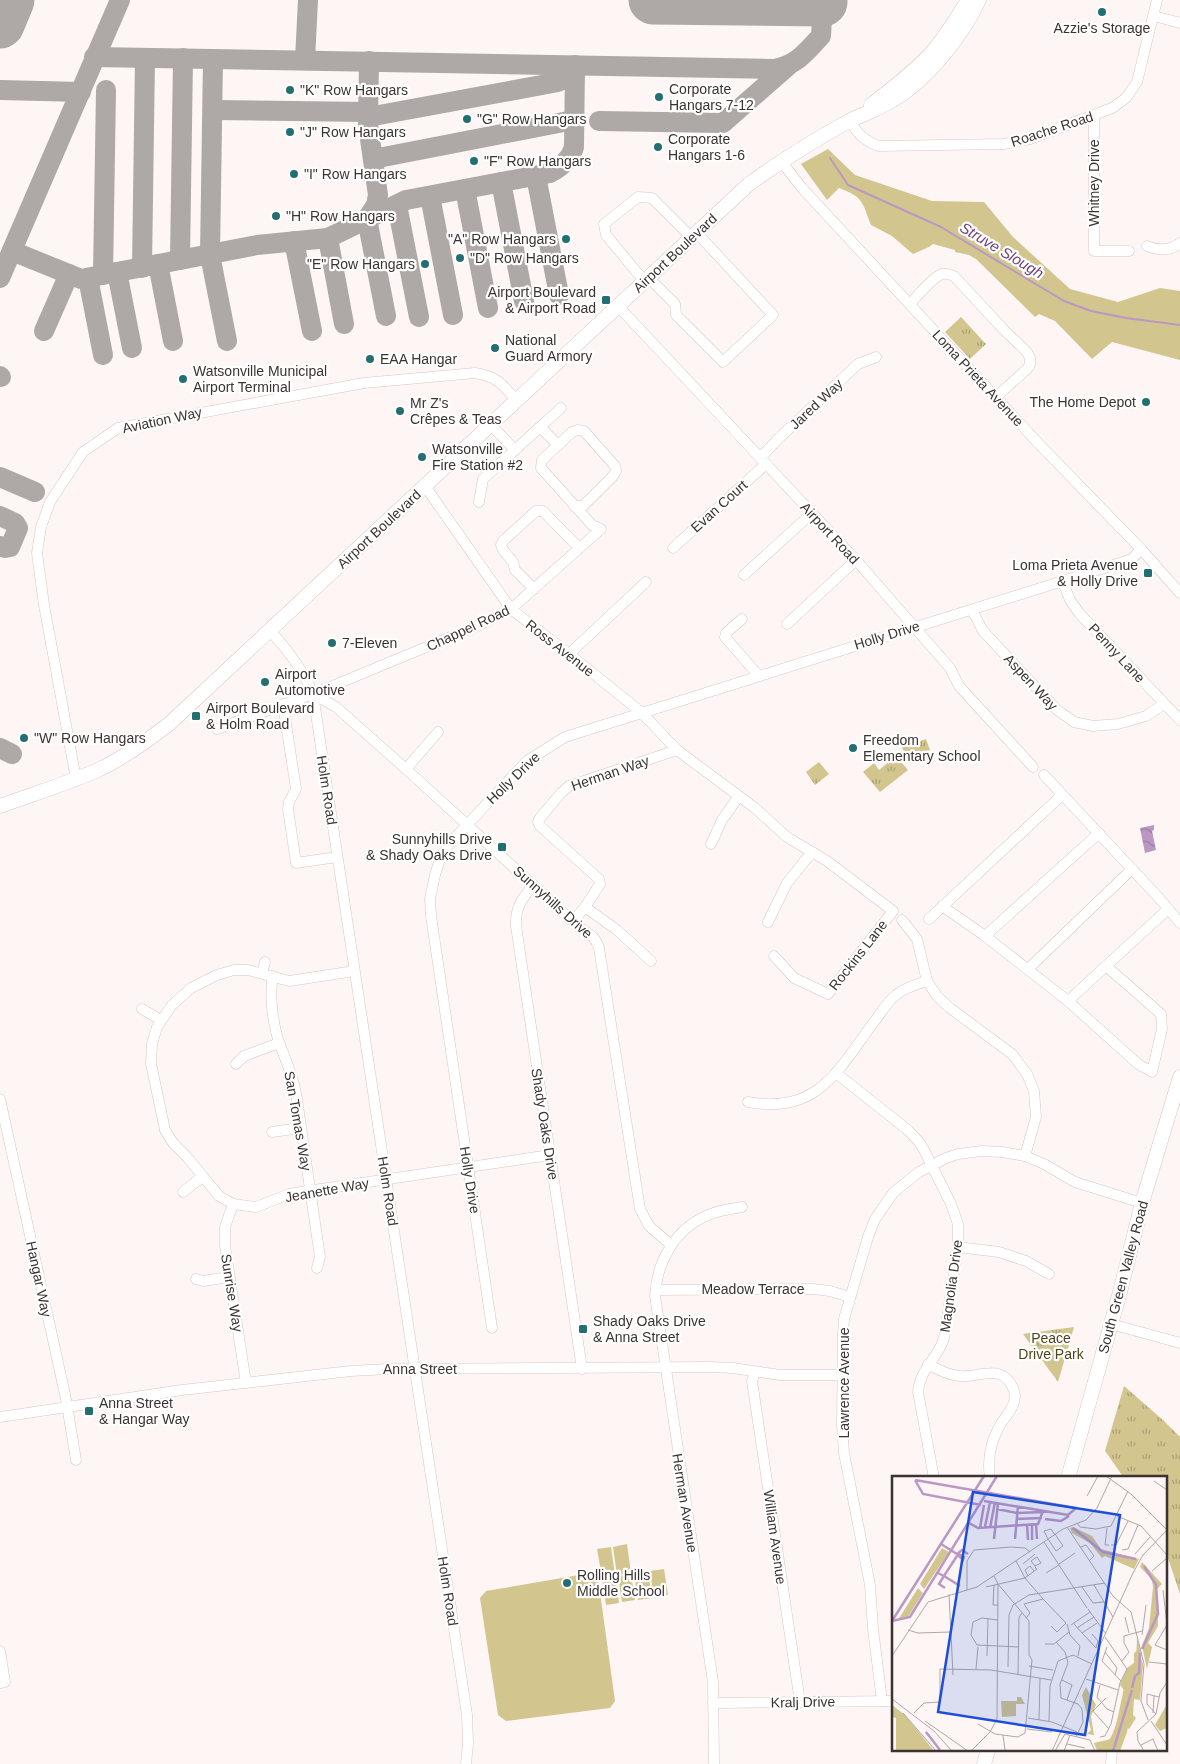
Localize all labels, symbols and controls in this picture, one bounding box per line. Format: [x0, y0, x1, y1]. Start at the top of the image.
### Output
marker: Azzie's Storage [1096, 6, 1108, 18]
place label: Azzie's Storage [1054, 20, 1151, 36]
place label: Corporate Hangars 7-12 [669, 81, 754, 113]
place label: "K" Row Hangars [300, 82, 408, 98]
marker: "K" Row Hangars [284, 84, 296, 96]
marker: Corporate Hangars 7-12 [653, 91, 665, 103]
street label: Roache Road [1009, 108, 1095, 150]
place label: "G" Row Hangars [477, 111, 587, 127]
marker: "G" Row Hangars [461, 113, 473, 125]
place label: "J" Row Hangars [300, 124, 406, 140]
marker: "J" Row Hangars [284, 126, 296, 138]
place label: Corporate Hangars 1-6 [668, 131, 745, 163]
street label: Whitney Drive [1086, 139, 1102, 227]
marker: Corporate Hangars 1-6 [652, 141, 664, 153]
place label: "F" Row Hangars [484, 153, 591, 169]
marker: "F" Row Hangars [468, 155, 480, 167]
place label: "I" Row Hangars [304, 166, 407, 182]
marker: "I" Row Hangars [288, 168, 300, 180]
place label: "H" Row Hangars [286, 208, 395, 224]
marker: "H" Row Hangars [270, 210, 282, 222]
street label: Airport Boulevard [630, 210, 720, 296]
water label: Struve Slough [957, 218, 1047, 282]
place label: "A" Row Hangars [448, 231, 556, 247]
marker: "A" Row Hangars [560, 233, 572, 245]
place label: "D" Row Hangars [470, 250, 579, 266]
marker: "D" Row Hangars [454, 252, 466, 264]
place label: "E" Row Hangars [307, 256, 415, 272]
marker: "E" Row Hangars [419, 258, 431, 270]
place label: Airport Boulevard & Airport Road [488, 284, 596, 316]
marker: Airport Boulevard & Airport Road [600, 294, 612, 306]
street label: Loma Prieta Avenue [929, 327, 1027, 430]
place label: National Guard Armory [505, 332, 592, 364]
marker: National Guard Armory [489, 342, 501, 354]
place label: EAA Hangar [380, 351, 457, 367]
marker: EAA Hangar [364, 353, 376, 365]
place label: Watsonville Municipal Airport Terminal [193, 363, 327, 395]
marker: Watsonville Municipal Airport Terminal [177, 373, 189, 385]
street label: Jared Way [786, 376, 846, 432]
place label: The Home Depot [1029, 394, 1136, 410]
place label: Mr Z's Crêpes & Teas [410, 395, 502, 427]
marker: The Home Depot [1140, 396, 1152, 408]
street label: Aviation Way [121, 404, 203, 436]
marker: Mr Z's Crêpes & Teas [394, 405, 406, 417]
place label: Watsonville Fire Station #2 [432, 441, 523, 473]
marker: Watsonville Fire Station #2 [416, 451, 428, 463]
street label: Evan Court [688, 477, 750, 535]
street label: Airport Boulevard [334, 486, 424, 572]
street label: Airport Road [797, 499, 863, 567]
place label: Loma Prieta Avenue & Holly Drive [1012, 557, 1138, 589]
marker: Loma Prieta Avenue & Holly Drive [1142, 567, 1154, 579]
street label: Chappel Road [424, 602, 512, 654]
street label: Ross Avenue [523, 616, 597, 680]
street label: Holly Drive [852, 617, 922, 653]
street label: Penny Lane [1086, 620, 1148, 686]
place label: 7-Eleven [342, 635, 397, 651]
marker: 7-Eleven [326, 637, 338, 649]
street label: Aspen Way [1001, 651, 1061, 713]
place label: Airport Automotive [275, 666, 345, 698]
marker: Airport Automotive [259, 676, 271, 688]
place label: Airport Boulevard & Holm Road [206, 700, 314, 732]
marker: Airport Boulevard & Holm Road [190, 710, 202, 722]
place label: "W" Row Hangars [34, 730, 146, 746]
marker: "W" Row Hangars [18, 732, 30, 744]
place label: Freedom Elementary School [863, 732, 981, 764]
marker: Freedom Elementary School [847, 742, 859, 754]
street label: Holly Drive [483, 749, 543, 807]
street label: Herman Way [569, 752, 651, 794]
street label: Holm Road [314, 754, 340, 826]
place label: Sunnyhills Drive & Shady Oaks Drive [366, 831, 492, 863]
marker: Sunnyhills Drive & Shady Oaks Drive [496, 841, 508, 853]
street label: Sunnyhills Drive [510, 862, 596, 942]
street label: Rockins Lane [826, 916, 891, 993]
street label: Shady Oaks Drive [528, 1067, 562, 1181]
street label: San Tomas Way [281, 1070, 315, 1172]
street label: Holly Drive [457, 1145, 483, 1215]
street label: Holm Road [375, 1155, 401, 1227]
street label: Jeanette Way [284, 1175, 370, 1205]
street label: South Green Valley Road [1095, 1199, 1151, 1355]
street label: Magnolia Drive [937, 1238, 965, 1333]
street label: Hangar Way [23, 1240, 55, 1318]
street label: Sunrise Way [218, 1253, 246, 1333]
street label: Meadow Terrace [701, 1281, 805, 1297]
place label: Shady Oaks Drive & Anna Street [593, 1313, 706, 1345]
marker: Shady Oaks Drive & Anna Street [577, 1323, 589, 1335]
street label: Lawrence Avenue [836, 1327, 852, 1439]
park label: Peace Drive Park [1018, 1330, 1085, 1362]
street label: Anna Street [383, 1361, 457, 1377]
place label: Anna Street & Hangar Way [99, 1395, 190, 1427]
marker: Anna Street & Hangar Way [83, 1405, 95, 1417]
street label: Herman Avenue [669, 1452, 701, 1554]
inset map [892, 1476, 1168, 1752]
street label: William Avenue [760, 1489, 790, 1586]
street label: Holm Road [435, 1555, 461, 1627]
place label: Rolling Hills Middle School [577, 1567, 665, 1599]
marker: Rolling Hills Middle School [561, 1577, 573, 1589]
street label: Kralj Drive [771, 1693, 836, 1711]

